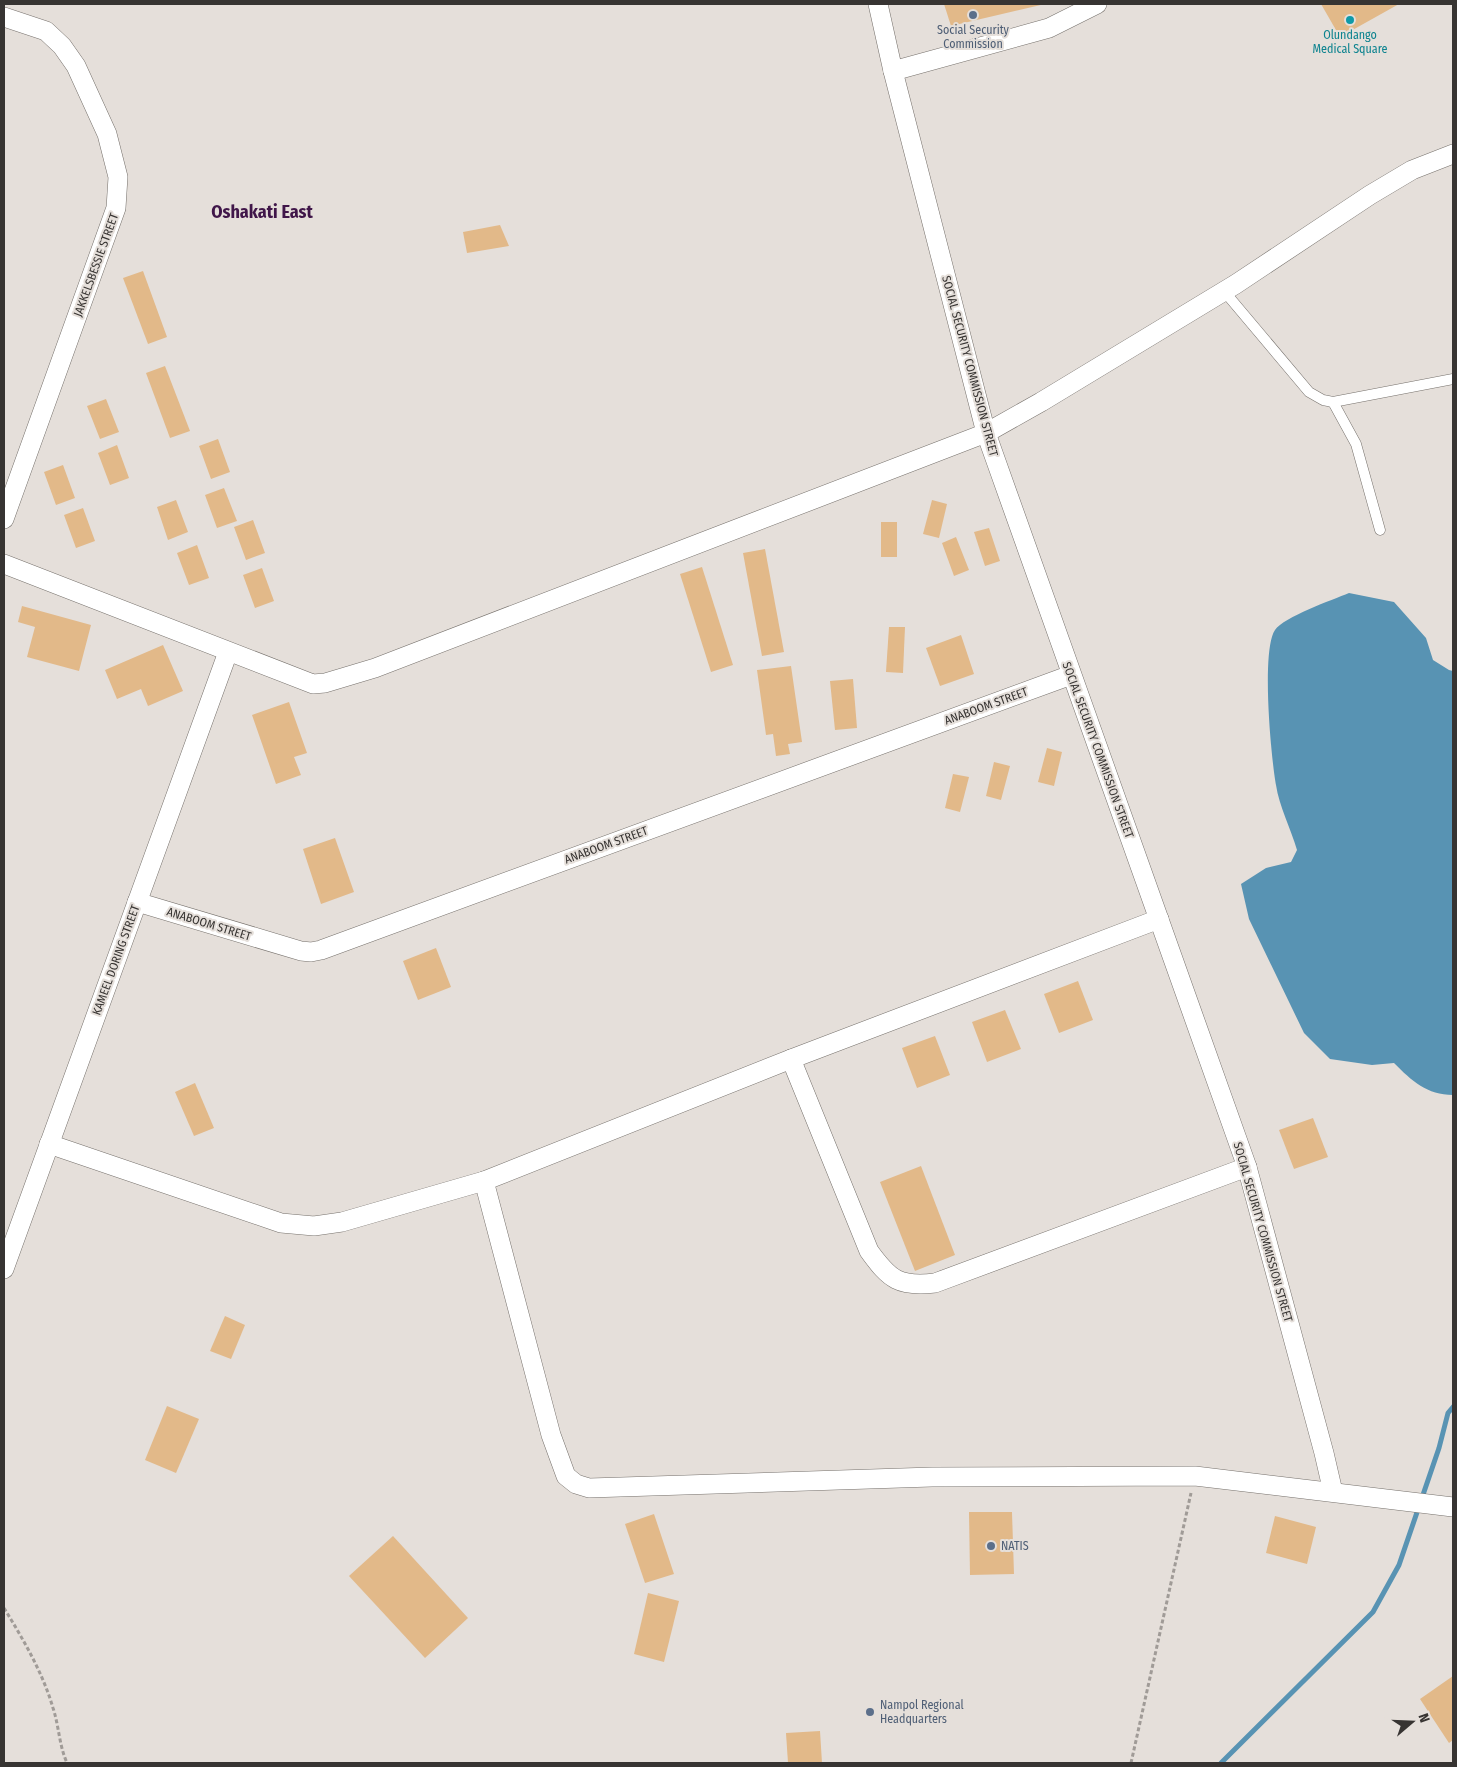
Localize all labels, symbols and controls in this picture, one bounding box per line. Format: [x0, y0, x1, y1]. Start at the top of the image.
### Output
marker: Social Security Commission [967, 9, 979, 21]
marker: Olundango Medical Square [1344, 14, 1356, 26]
place label: Social Security Commission [937, 23, 1010, 51]
place label: Olundango Medical Square [1312, 28, 1388, 56]
district label: Oshakati East [211, 201, 313, 223]
street label: JAKKELSBESSIE STREET [71, 211, 121, 319]
street label: SOCIAL SECURITY COMMISSION STREET [939, 274, 1001, 458]
street label: SOCIAL SECURITY COMMISSION STREET [1060, 660, 1137, 840]
street label: ANABOOM STREET [943, 684, 1030, 728]
street label: ANABOOM STREET [563, 823, 650, 867]
street label: KAMEEL DORING STREET [90, 903, 143, 1017]
street label: ANABOOM STREET [165, 905, 253, 944]
street label: SOCIAL SECURITY COMMISSION STREET [1231, 1141, 1296, 1324]
place label: NATIS [1001, 1539, 1029, 1553]
marker: NATIS [985, 1540, 997, 1552]
north arrow [1387, 1697, 1437, 1747]
place label: Nampol Regional Headquarters [880, 1698, 964, 1726]
marker: Nampol Regional Headquarters [864, 1706, 876, 1718]
text: N [1414, 1711, 1433, 1725]

